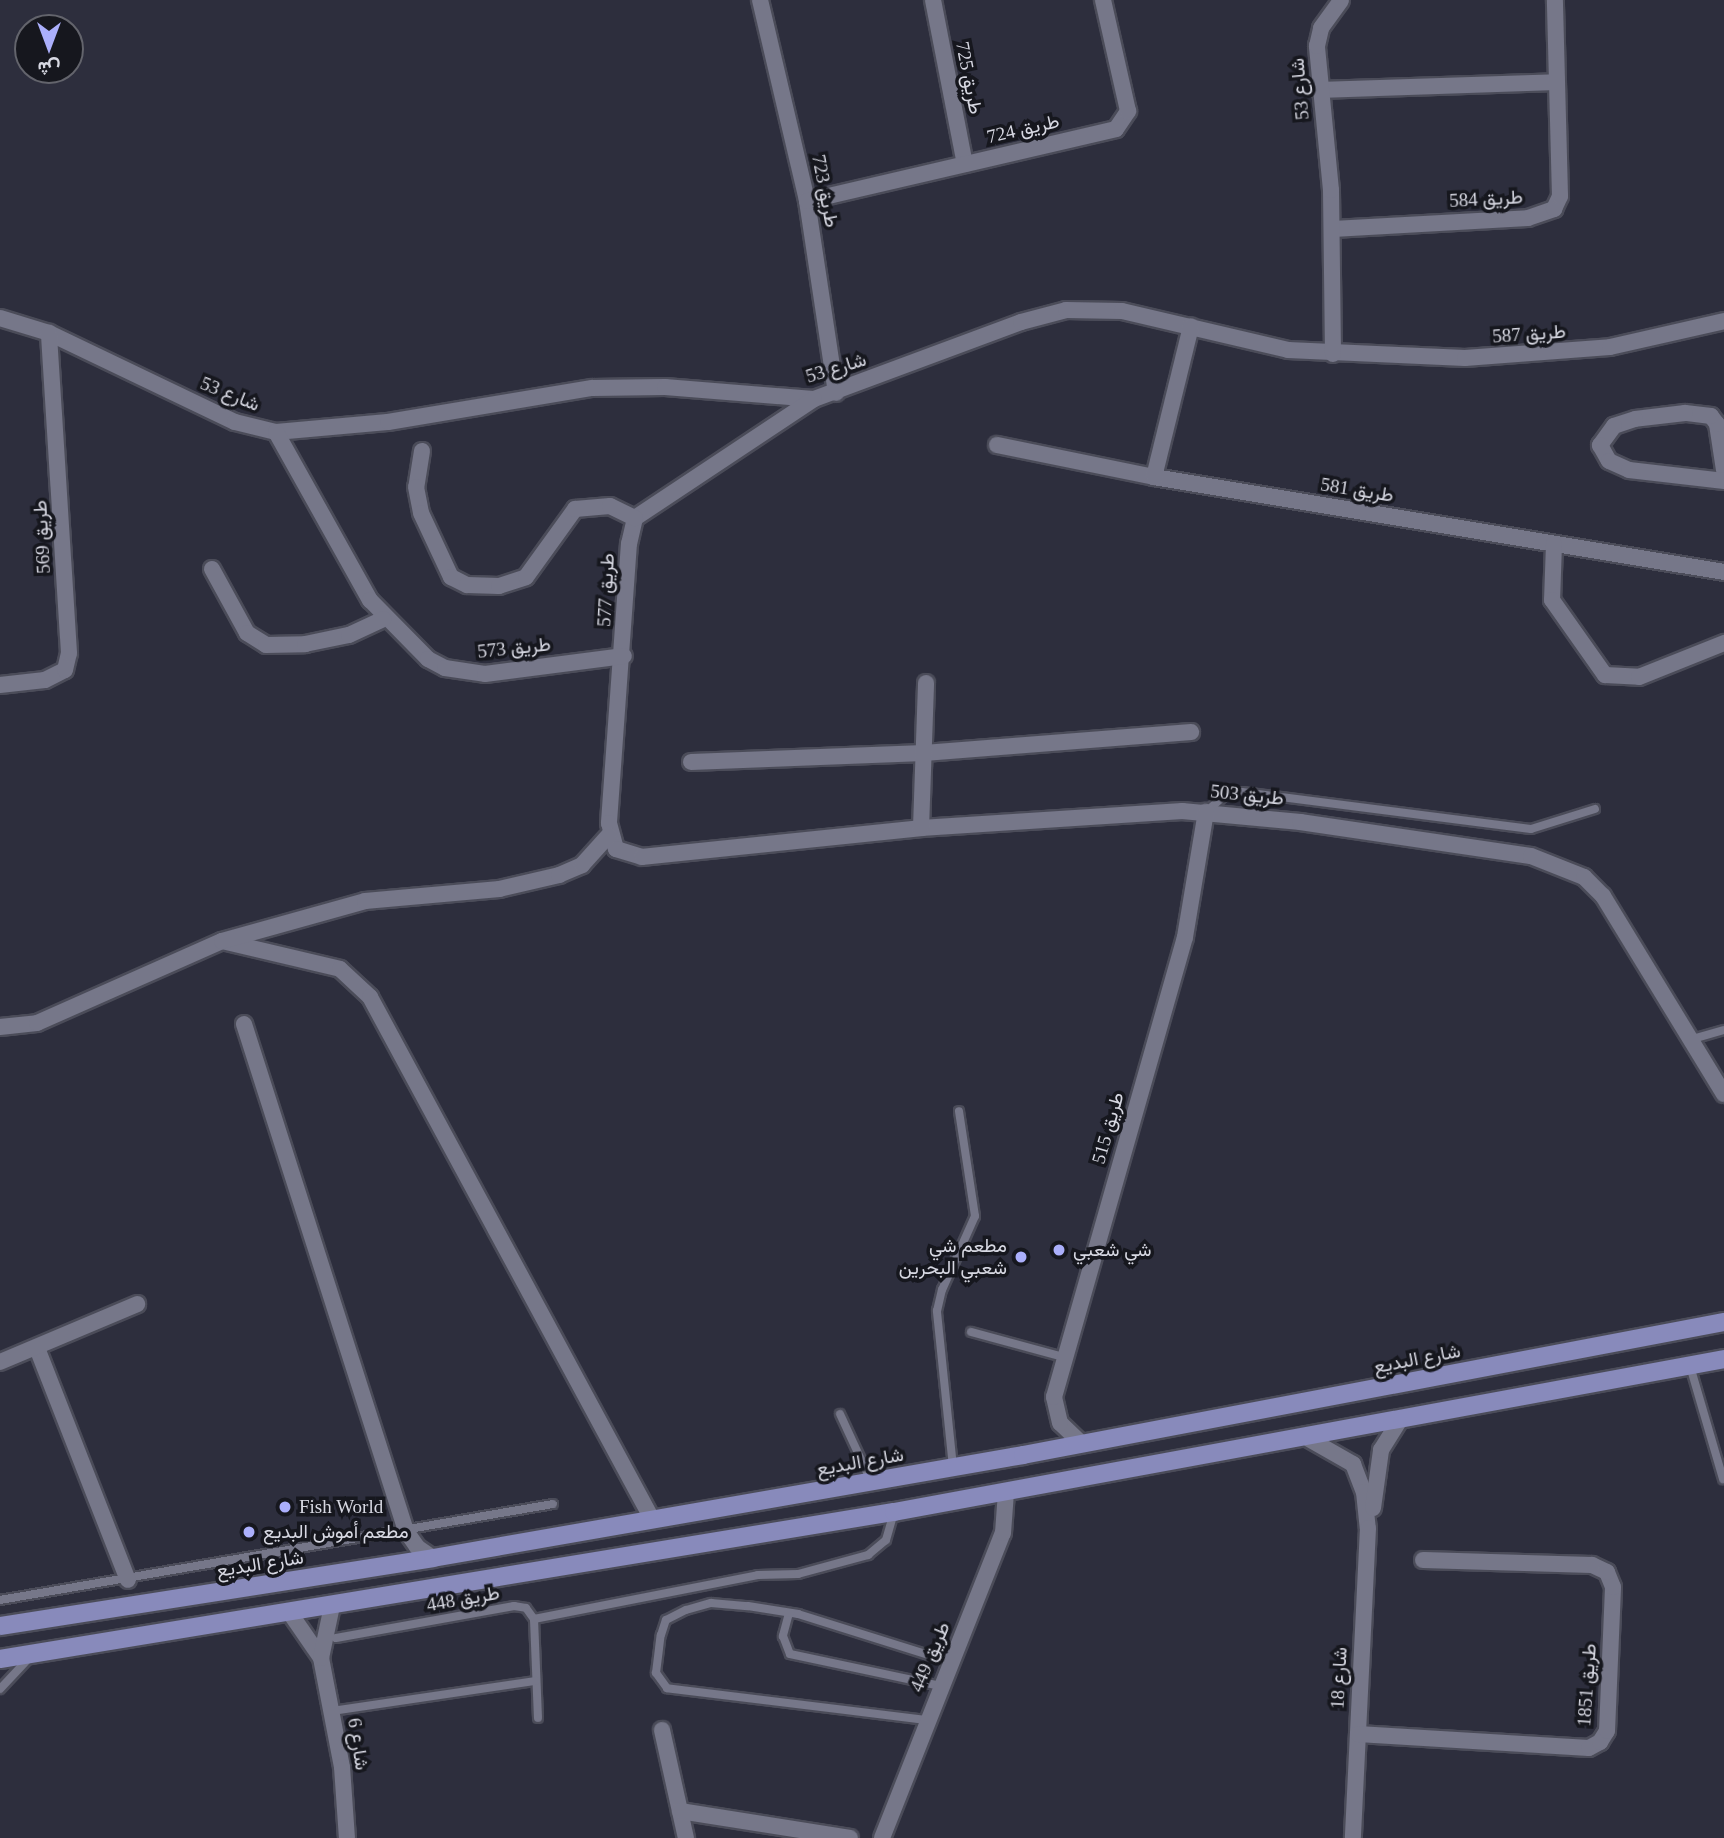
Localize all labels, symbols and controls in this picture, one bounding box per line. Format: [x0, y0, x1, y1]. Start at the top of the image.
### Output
north arrow [14, 14, 84, 84]
street label: طريق 725 [951, 40, 987, 116]
street label: شارع 53 [1286, 57, 1314, 121]
text: ش [38, 58, 60, 79]
street label: طريق 724 [985, 110, 1061, 148]
street label: طريق 723 [807, 153, 843, 229]
street label: طريق 584 [1449, 186, 1523, 212]
street label: طريق 587 [1492, 320, 1566, 348]
street label: شارع 53 [803, 348, 869, 388]
street label: شارع 53 [197, 372, 263, 416]
street label: طريق 581 [1319, 473, 1395, 507]
street label: طريق 569 [29, 500, 55, 574]
street label: طريق 577 [593, 553, 619, 627]
street label: طريق 573 [476, 633, 552, 663]
street label: طريق 503 [1209, 780, 1285, 810]
street label: طريق 515 [1087, 1090, 1129, 1166]
place label: مطعم شي شعبي البحرين [899, 1235, 1007, 1279]
place label: شي شعبي [1073, 1239, 1152, 1261]
marker: شي شعبي [1051, 1242, 1067, 1258]
marker: مطعم شي شعبي البحرين [1013, 1249, 1029, 1265]
street label: شارع البديع [1372, 1339, 1462, 1379]
street label: شارع البديع [815, 1443, 905, 1481]
place label: Fish World [299, 1496, 384, 1518]
marker: Fish World [277, 1499, 293, 1515]
place label: مطعم أموش البديع [263, 1521, 409, 1543]
marker: مطعم أموش البديع [241, 1524, 257, 1540]
street label: شارع البديع [215, 1546, 305, 1582]
street label: طريق 448 [425, 1581, 501, 1617]
street label: طريق 449 [905, 1619, 955, 1695]
street label: طريق 1851 [1573, 1643, 1601, 1727]
street label: شارع 18 [1326, 1646, 1352, 1710]
street label: شارع 6 [343, 1716, 373, 1772]

